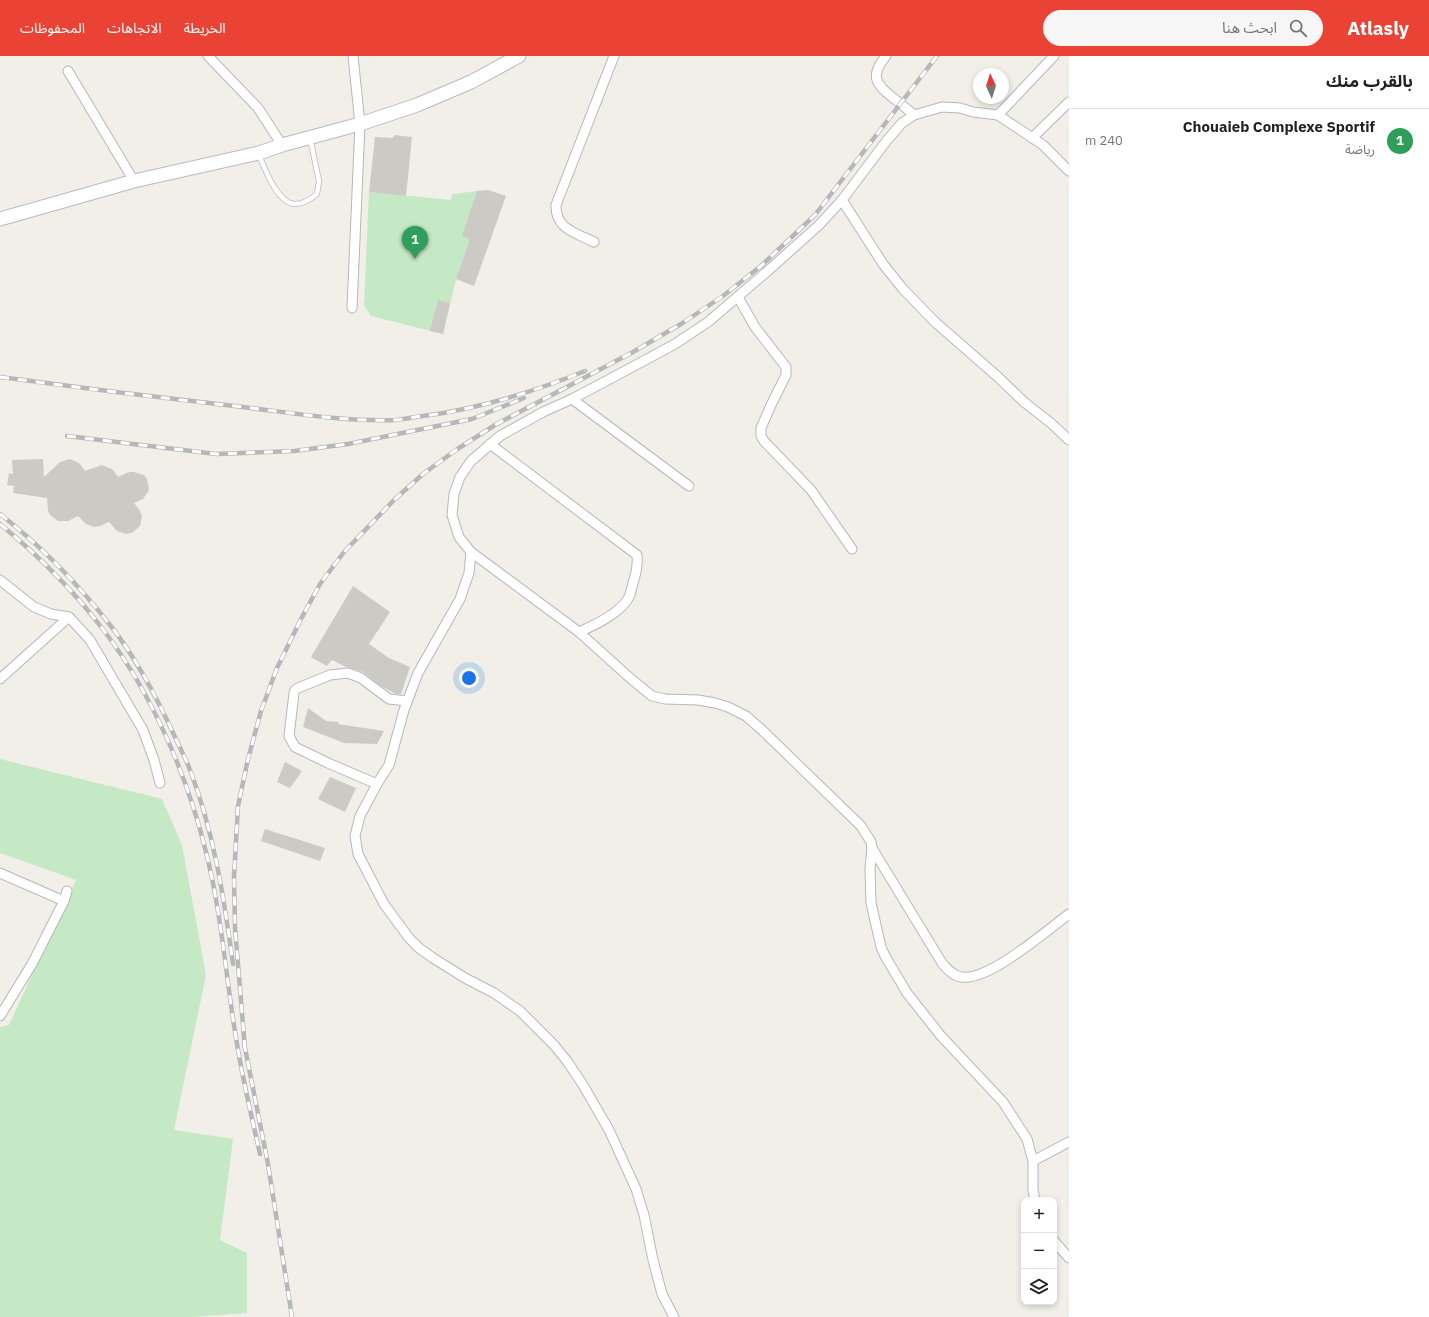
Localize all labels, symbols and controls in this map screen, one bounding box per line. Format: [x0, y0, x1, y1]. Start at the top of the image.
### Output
search box [1043, 10, 1323, 46]
text: Atlasly [1347, 16, 1409, 40]
icon: search [1287, 17, 1309, 39]
text: ابحث هنا [1222, 18, 1277, 37]
text: المحفوظات [20, 19, 85, 37]
text: الاتجاهات [107, 19, 162, 37]
text: الخريطة [184, 19, 226, 37]
north arrow [973, 68, 1009, 104]
text: بالقرب منك [1326, 70, 1413, 92]
text: Chouaieb Complexe Sportif [1183, 117, 1375, 136]
text: 240 m [1085, 132, 1123, 149]
text: 1 [1396, 132, 1404, 149]
text: رياضة [1345, 141, 1375, 158]
pin: 1 [402, 226, 428, 259]
your location [459, 668, 479, 688]
map controls [1021, 1197, 1057, 1305]
button: + [1021, 1197, 1057, 1233]
button: − [1021, 1233, 1057, 1269]
button: layers [1021, 1269, 1057, 1305]

